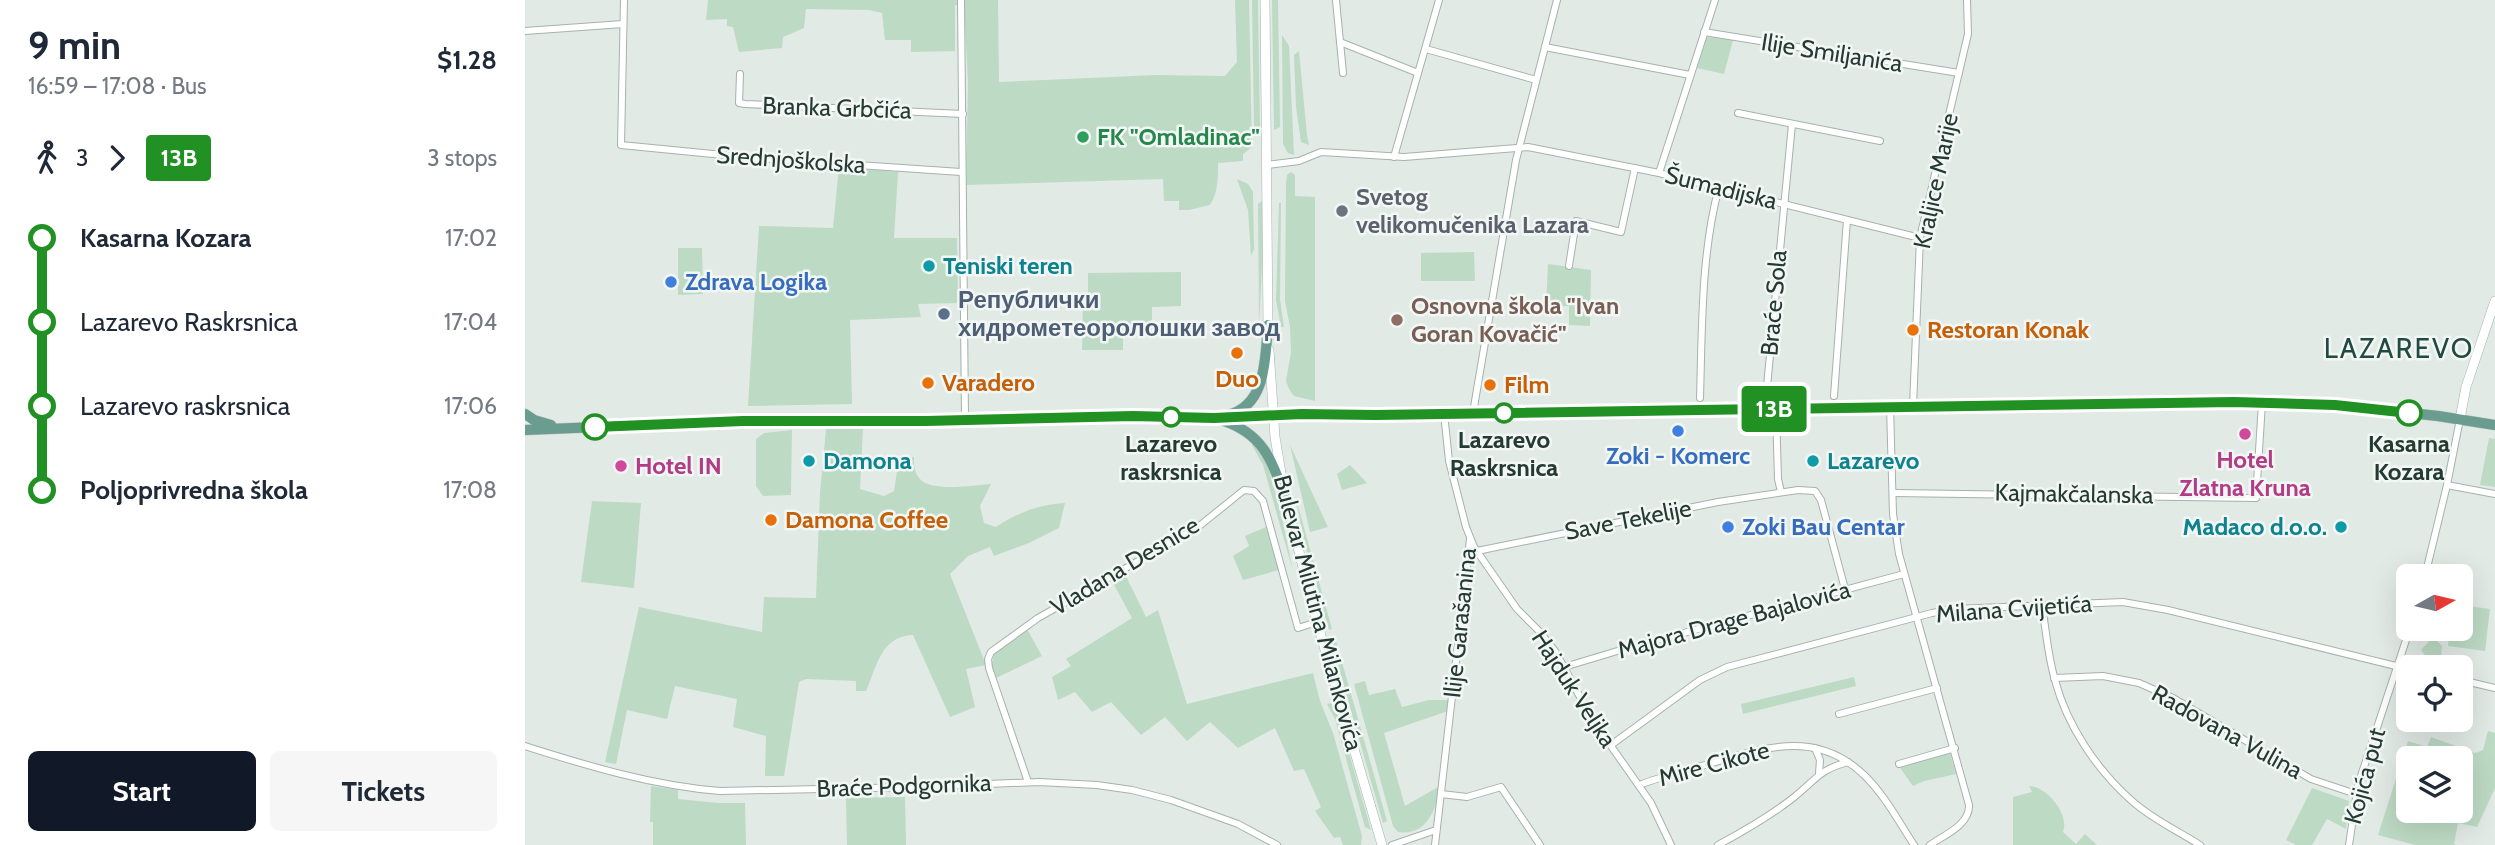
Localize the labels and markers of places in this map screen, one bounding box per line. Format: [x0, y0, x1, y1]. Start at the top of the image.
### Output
place label: FK "Omladinac" [1097, 122, 1260, 151]
marker: FK "Omladinac" [1075, 129, 1091, 145]
place label: Svetog velikomučenika Lazara [1356, 182, 1589, 239]
marker: Svetog velikomučenika Lazara [1334, 203, 1350, 219]
place label: Teniski teren [943, 251, 1073, 280]
marker: Teniski teren [921, 258, 937, 274]
place label: Zdrava Logika [685, 267, 827, 296]
marker: Zdrava Logika [663, 274, 679, 290]
place label: Републички хидрометеоролошки завод [958, 285, 1280, 342]
place label: Osnovna škola "Ivan Goran Kovačić" [1411, 291, 1619, 348]
marker: Републички хидрометеоролошки завод [936, 306, 952, 322]
marker: Osnovna škola "Ivan Goran Kovačić" [1389, 312, 1405, 328]
place label: Restoran Konak [1927, 315, 2089, 344]
marker: Restoran Konak [1905, 322, 1921, 338]
marker: Duo [1229, 345, 1245, 361]
place label: Duo [1215, 364, 1259, 393]
place label: Varadero [942, 368, 1035, 397]
place label: Film [1504, 370, 1549, 399]
marker: Varadero [920, 375, 936, 391]
marker: Film [1482, 377, 1498, 393]
marker: Kasarna Kozara [2396, 400, 2422, 426]
marker: Lazarevo Raskrsnica [1494, 403, 1514, 423]
marker: Lazarevo raskrsnica [1161, 407, 1181, 427]
unlabelled marker [582, 414, 608, 440]
marker: Zoki - Komerc [1670, 423, 1686, 439]
place label: Lazarevo Raskrsnica [1450, 425, 1558, 482]
marker: Hotel Zlatna Kruna [2237, 426, 2253, 442]
place label: Lazarevo raskrsnica [1120, 429, 1222, 486]
place label: Kasarna Kozara [2368, 429, 2450, 486]
place label: Zoki - Komerc [1606, 441, 1750, 470]
place label: Hotel Zlatna Kruna [2179, 445, 2311, 502]
place label: Damona [823, 446, 912, 475]
place label: Lazarevo [1827, 446, 1920, 475]
place label: Hotel IN [635, 451, 722, 480]
marker: Damona [801, 453, 817, 469]
marker: Lazarevo [1805, 453, 1821, 469]
marker: Hotel IN [613, 458, 629, 474]
place label: Damona Coffee [785, 505, 948, 534]
marker: Damona Coffee [763, 512, 779, 528]
place label: Zoki Bau Centar [1742, 512, 1905, 541]
place label: Madaco d.o.o. [2183, 512, 2327, 541]
marker: Zoki Bau Centar [1720, 519, 1736, 535]
marker: Madaco d.o.o. [2333, 519, 2349, 535]

